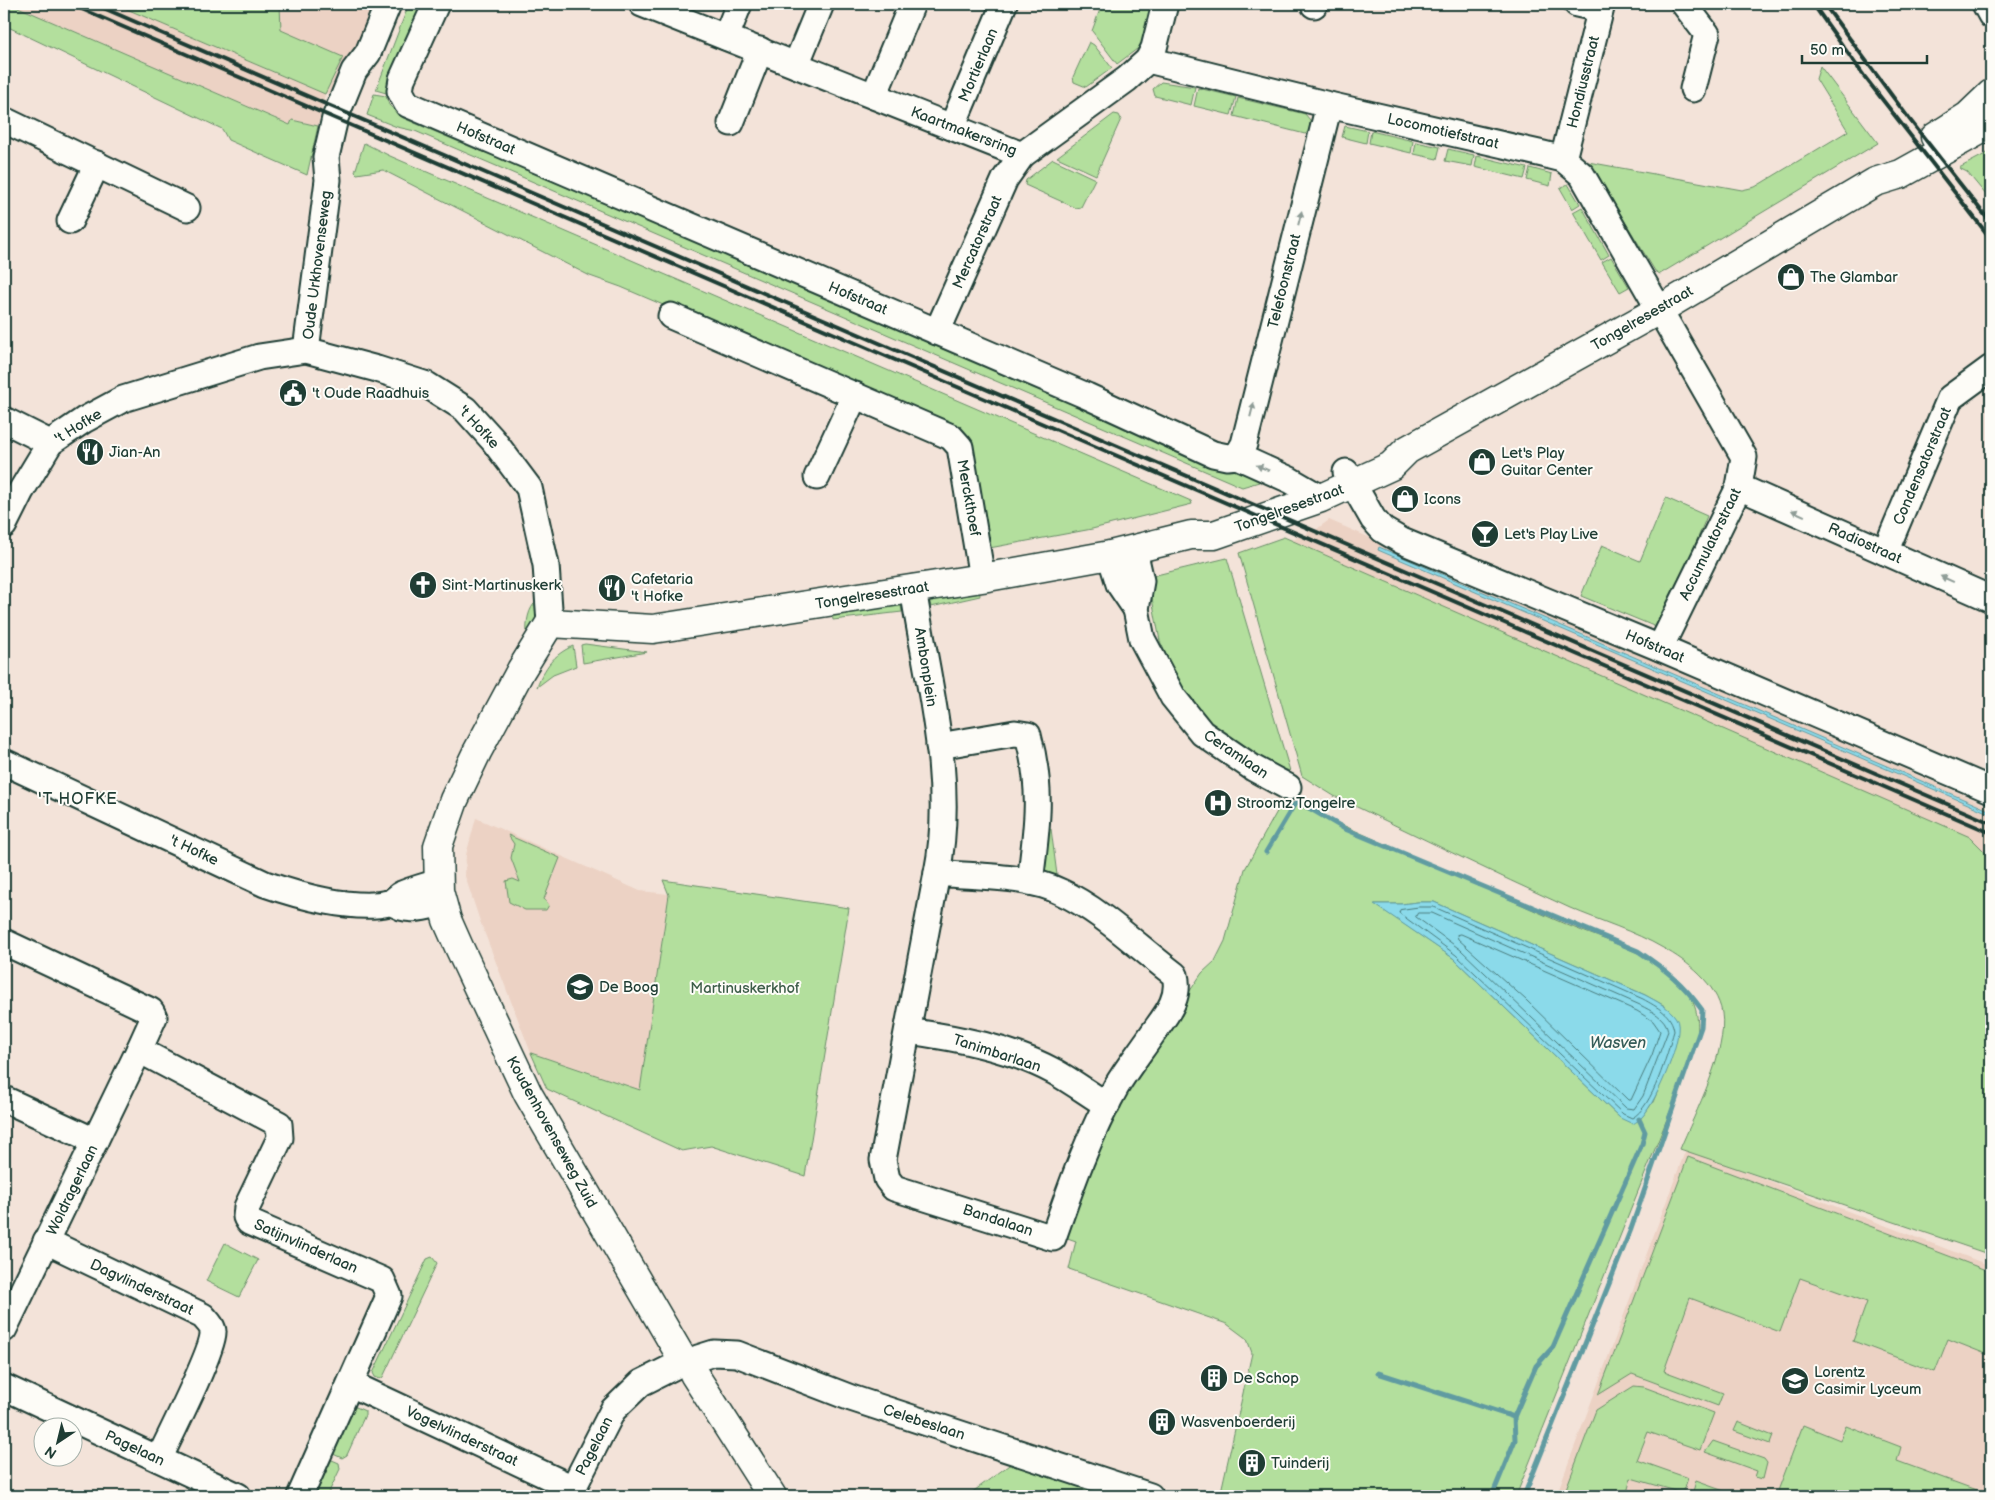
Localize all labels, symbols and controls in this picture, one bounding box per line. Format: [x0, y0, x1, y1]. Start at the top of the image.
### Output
street label: Mortierlaan [954, 26, 1002, 105]
scale bar [1802, 32, 1928, 64]
street label: Hondiusstraat [1563, 34, 1604, 130]
text: 50 m [1810, 41, 1844, 60]
street label: Kaartmakersring [908, 102, 1020, 160]
street label: Locomotiefstraat [1385, 109, 1501, 154]
street label: Hofstraat [453, 118, 519, 160]
street label: Oude Urkhovenseweg [299, 189, 336, 341]
street label: Mercatorstraat [948, 192, 1007, 292]
one-way arrow [1296, 211, 1304, 226]
street label: Telefoonstraat [1264, 232, 1306, 330]
shop icon: The Glambar [1776, 262, 1806, 292]
place label: The Glambar [1810, 268, 1898, 287]
street label: Hofstraat [825, 278, 891, 320]
street label: Tongelresestraat [1588, 281, 1697, 355]
public building icon: 't Oude Raadhuis [278, 378, 308, 408]
place label: 't Oude Raadhuis [312, 384, 430, 403]
street label: 't Hofke [454, 402, 503, 453]
one-way arrow [1249, 402, 1257, 417]
street label: Condensatorstraat [1889, 404, 1956, 528]
street label: 't Hofke [51, 405, 105, 448]
restaurant icon: Jian-An [75, 437, 105, 467]
place label: Jian-An [109, 443, 161, 462]
place label: Let's Play Guitar Center [1501, 444, 1593, 480]
shop icon: Let's Play Guitar Center [1467, 447, 1497, 477]
street label: Merckthoef [952, 458, 985, 538]
one-way arrow [1256, 464, 1270, 472]
street label: Tongelresestraat [1232, 480, 1347, 537]
shop icon: Icons [1390, 484, 1420, 514]
street label: Accumulatorstraat [1675, 485, 1746, 603]
place label: Icons [1424, 490, 1462, 509]
one-way arrow [1791, 509, 1805, 517]
bar icon: Let's Play Live [1470, 519, 1500, 549]
street label: Radiostraat [1825, 519, 1905, 568]
place label: Let's Play Live [1504, 525, 1598, 544]
church icon: Sint-Martinuskerk [408, 570, 438, 600]
place label: Cafetaria 't Hofke [631, 570, 693, 606]
restaurant icon: Cafetaria 't Hofke [597, 573, 627, 603]
one-way arrow [1940, 575, 1954, 583]
place label: Sint-Martinuskerk [442, 576, 562, 595]
street label: Tongelresestraat [814, 577, 930, 614]
street label: Ambonplein [910, 626, 941, 708]
street label: Hofstraat [1622, 626, 1688, 668]
street label: Ceramlaan [1200, 726, 1272, 783]
hospital icon: Stroomz Tongelre [1203, 788, 1233, 818]
district label: 'T HOFKE [38, 790, 118, 809]
place label: Stroomz Tongelre [1237, 794, 1355, 813]
street label: 't Hofke [166, 831, 221, 870]
school or university icon: De Boog [565, 972, 595, 1002]
place label: De Boog [599, 978, 659, 997]
park label: Martinuskerkhof [690, 979, 800, 998]
street label: Tanimbarlaan [950, 1030, 1043, 1077]
water label: Wasven [1590, 1034, 1646, 1053]
street label: Koudenhovenseweg Zuid [502, 1053, 601, 1211]
street label: Woldragerlaan [42, 1142, 103, 1239]
street label: Bandalaan [960, 1200, 1035, 1241]
street label: Satijnvlinderlaan [251, 1215, 361, 1278]
street label: Dagvlinderstraat [87, 1255, 197, 1320]
building icon: De Schop [1199, 1363, 1229, 1393]
place label: Lorentz Casimir Lyceum [1814, 1363, 1922, 1399]
school or university icon: Lorentz Casimir Lyceum [1780, 1366, 1810, 1396]
place label: De Schop [1233, 1369, 1299, 1388]
street label: Celebeslaan [880, 1400, 967, 1445]
street label: Vogelvlinderstraat [403, 1402, 521, 1471]
building icon: Wasvenboerderij [1147, 1407, 1177, 1437]
place label: Wasvenboerderij [1181, 1413, 1295, 1432]
street label: Pagelaan [572, 1414, 617, 1479]
north arrow [32, 1418, 82, 1468]
street label: Pagelaan [102, 1426, 168, 1471]
text: N [42, 1442, 60, 1462]
building icon: Tuinderij [1237, 1448, 1267, 1478]
place label: Tuinderij [1271, 1454, 1329, 1473]

